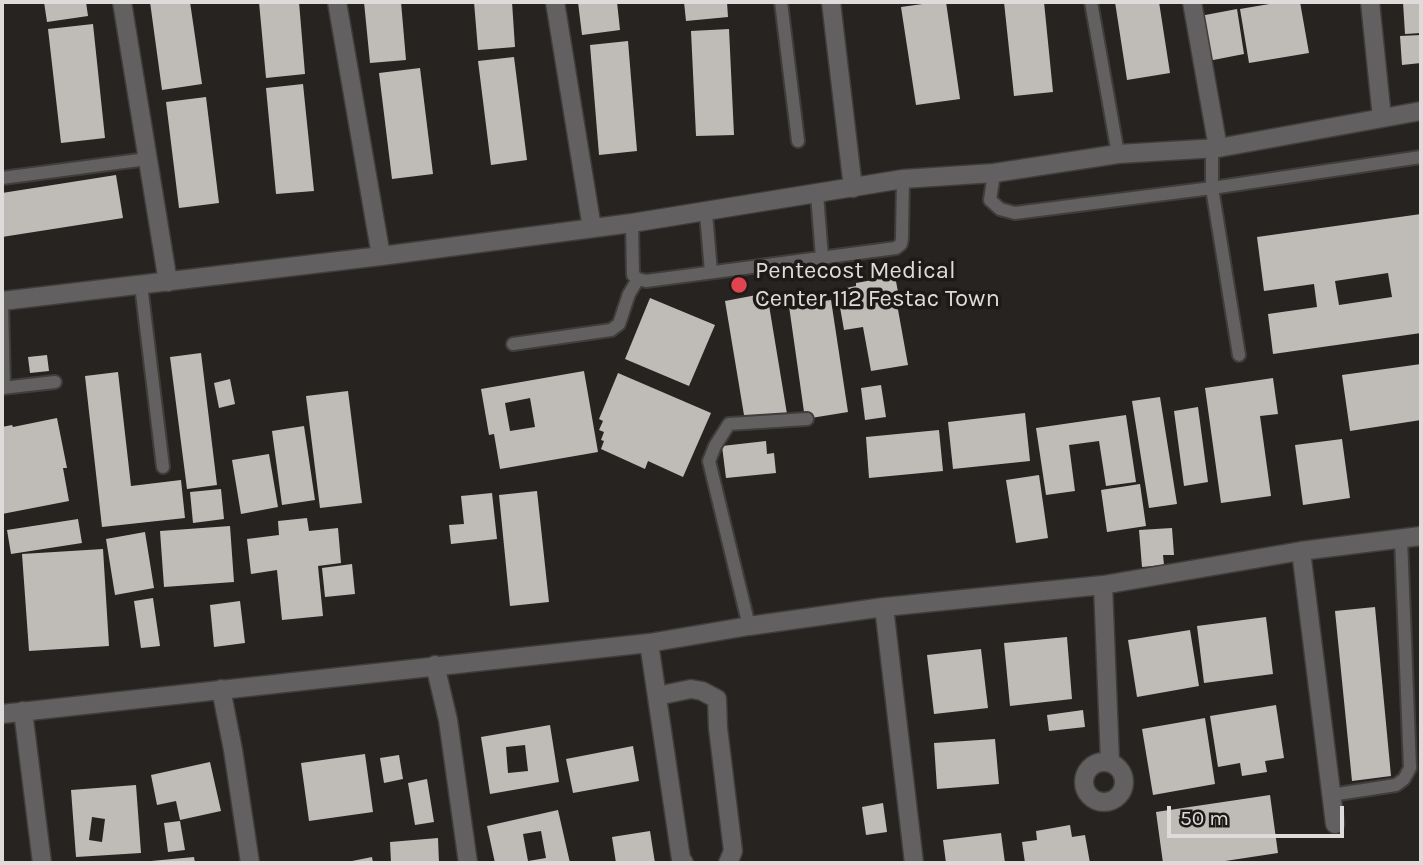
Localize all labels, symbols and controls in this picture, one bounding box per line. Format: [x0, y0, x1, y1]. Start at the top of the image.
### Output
place label: Pentecost Medical Center 112 Festac Town [755, 257, 1000, 313]
marker: Pentecost Medical Center 112 Festac Town [729, 275, 749, 295]
scale bar [1171, 792, 1348, 836]
text: 50 m [1180, 806, 1229, 830]

